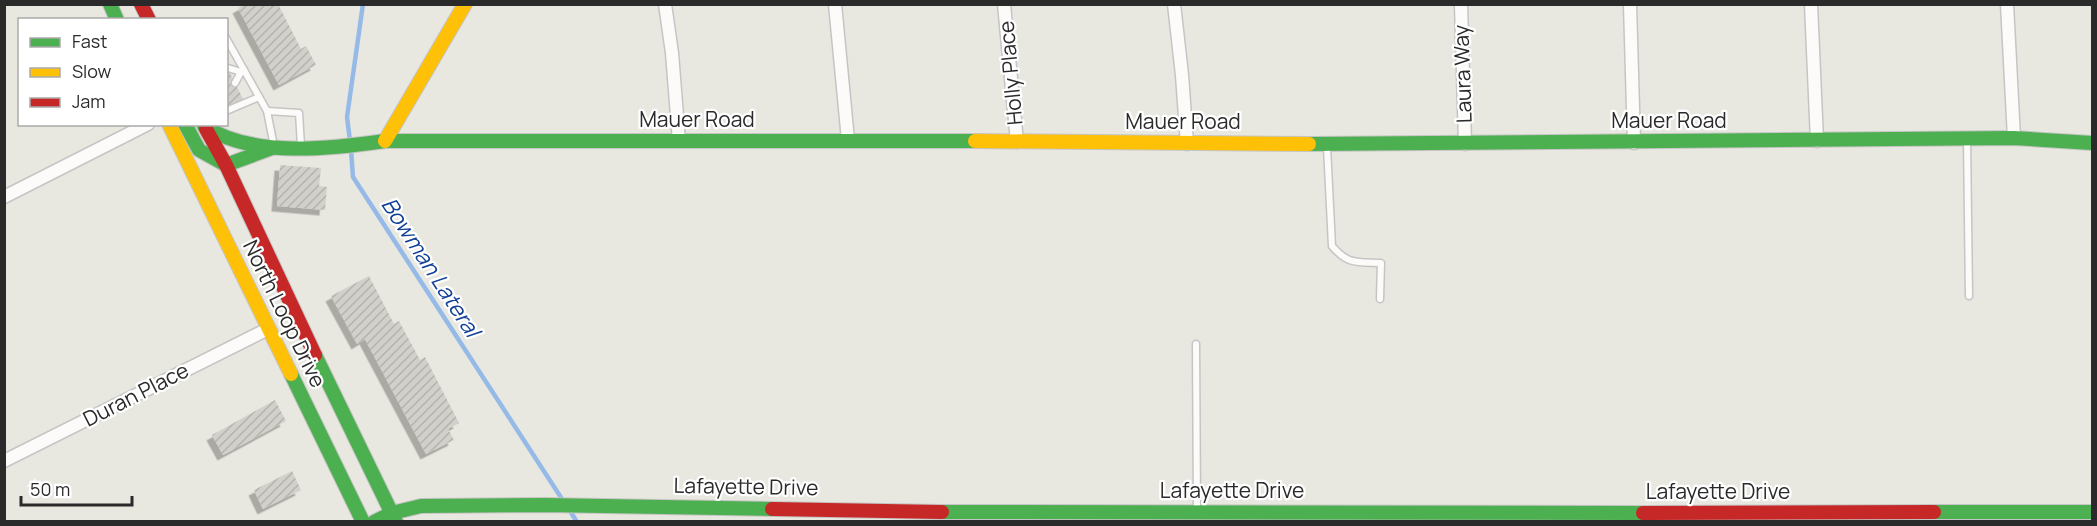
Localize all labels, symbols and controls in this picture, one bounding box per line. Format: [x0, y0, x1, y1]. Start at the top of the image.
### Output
legend [18, 18, 228, 126]
street label: Holly Place [991, 20, 1029, 126]
street label: Laura Way [1446, 24, 1478, 124]
text: Fast [72, 29, 107, 53]
text: Slow [72, 59, 112, 83]
text: Jam [72, 89, 106, 113]
street label: Mauer Road [639, 105, 755, 133]
street label: Mauer Road [1611, 106, 1727, 134]
street label: Mauer Road [1125, 107, 1241, 135]
water label: Bowman Lateral [375, 191, 489, 345]
street label: North Loop Drive [237, 235, 333, 392]
street label: Duran Place [78, 356, 193, 433]
scale bar [21, 469, 132, 507]
street label: Lafayette Drive [673, 471, 819, 501]
street label: Lafayette Drive [1160, 476, 1304, 504]
text: 50 m [30, 477, 70, 501]
street label: Lafayette Drive [1646, 477, 1790, 505]

